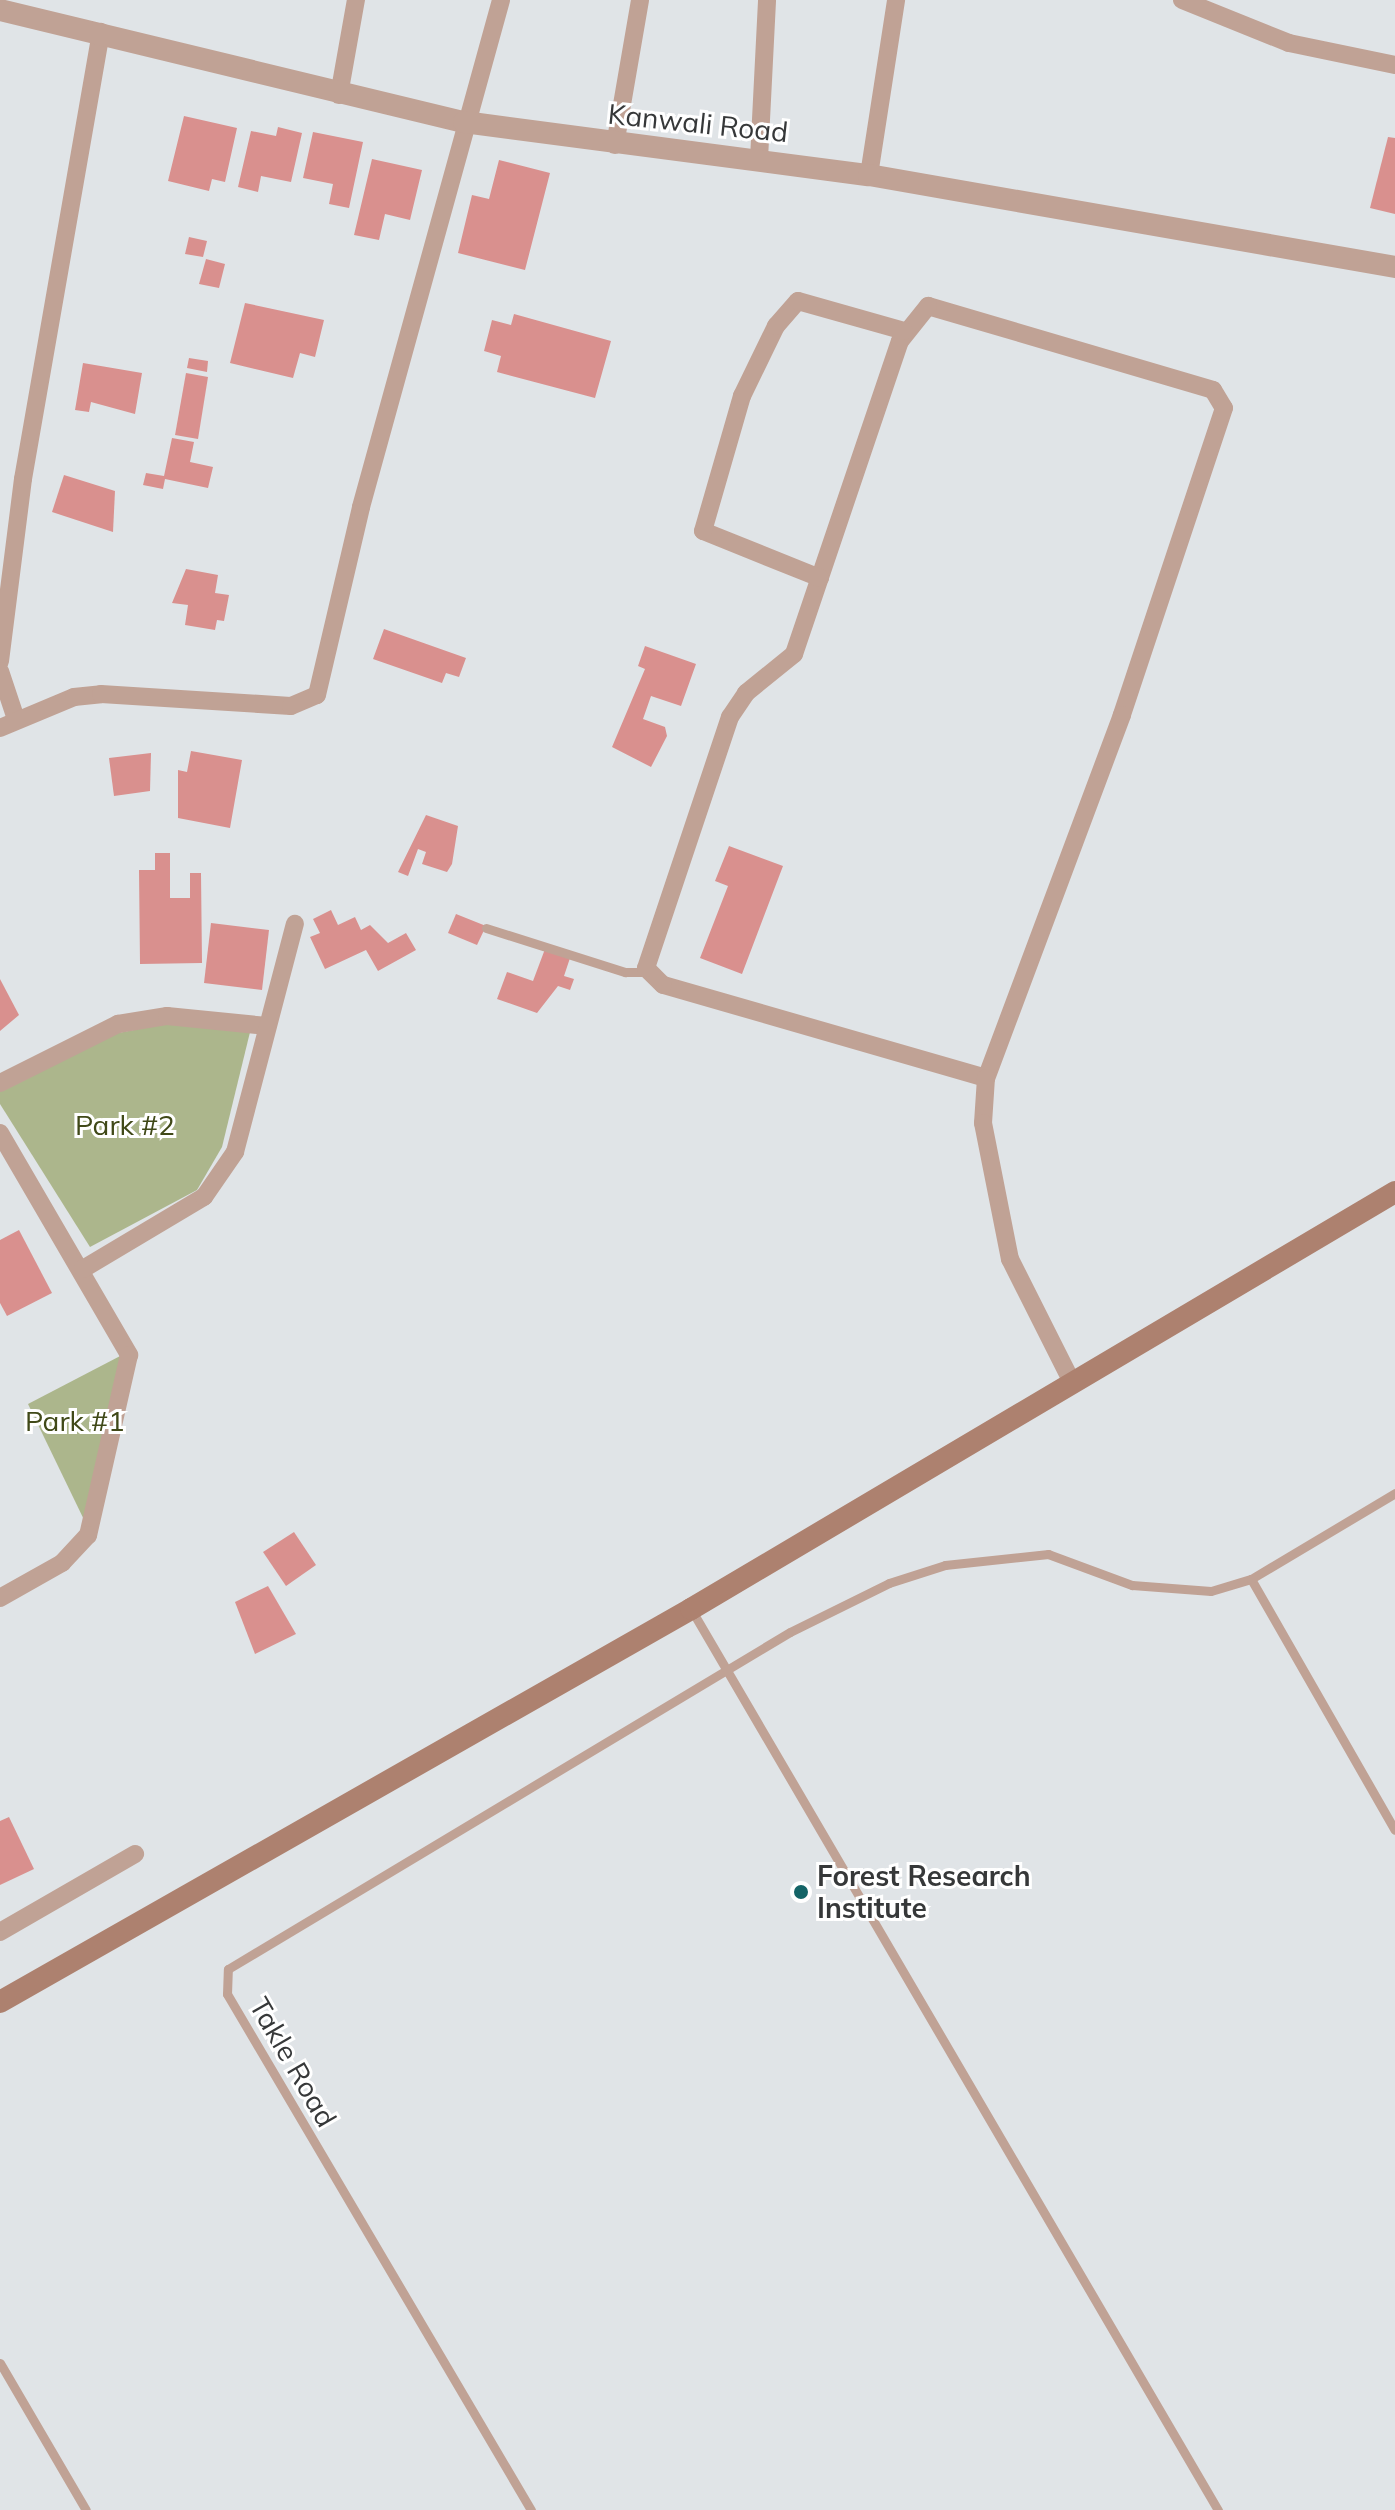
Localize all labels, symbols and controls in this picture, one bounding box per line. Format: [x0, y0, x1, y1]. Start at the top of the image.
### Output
street label: Kanwali Road [606, 97, 790, 149]
park label: Park #2 [75, 1108, 175, 1142]
park label: Park #1 [25, 1404, 125, 1438]
place label: Forest Research Institute [817, 1859, 1031, 1925]
marker: Forest Research Institute [792, 1883, 810, 1901]
street label: Takle Road [242, 1991, 344, 2133]

